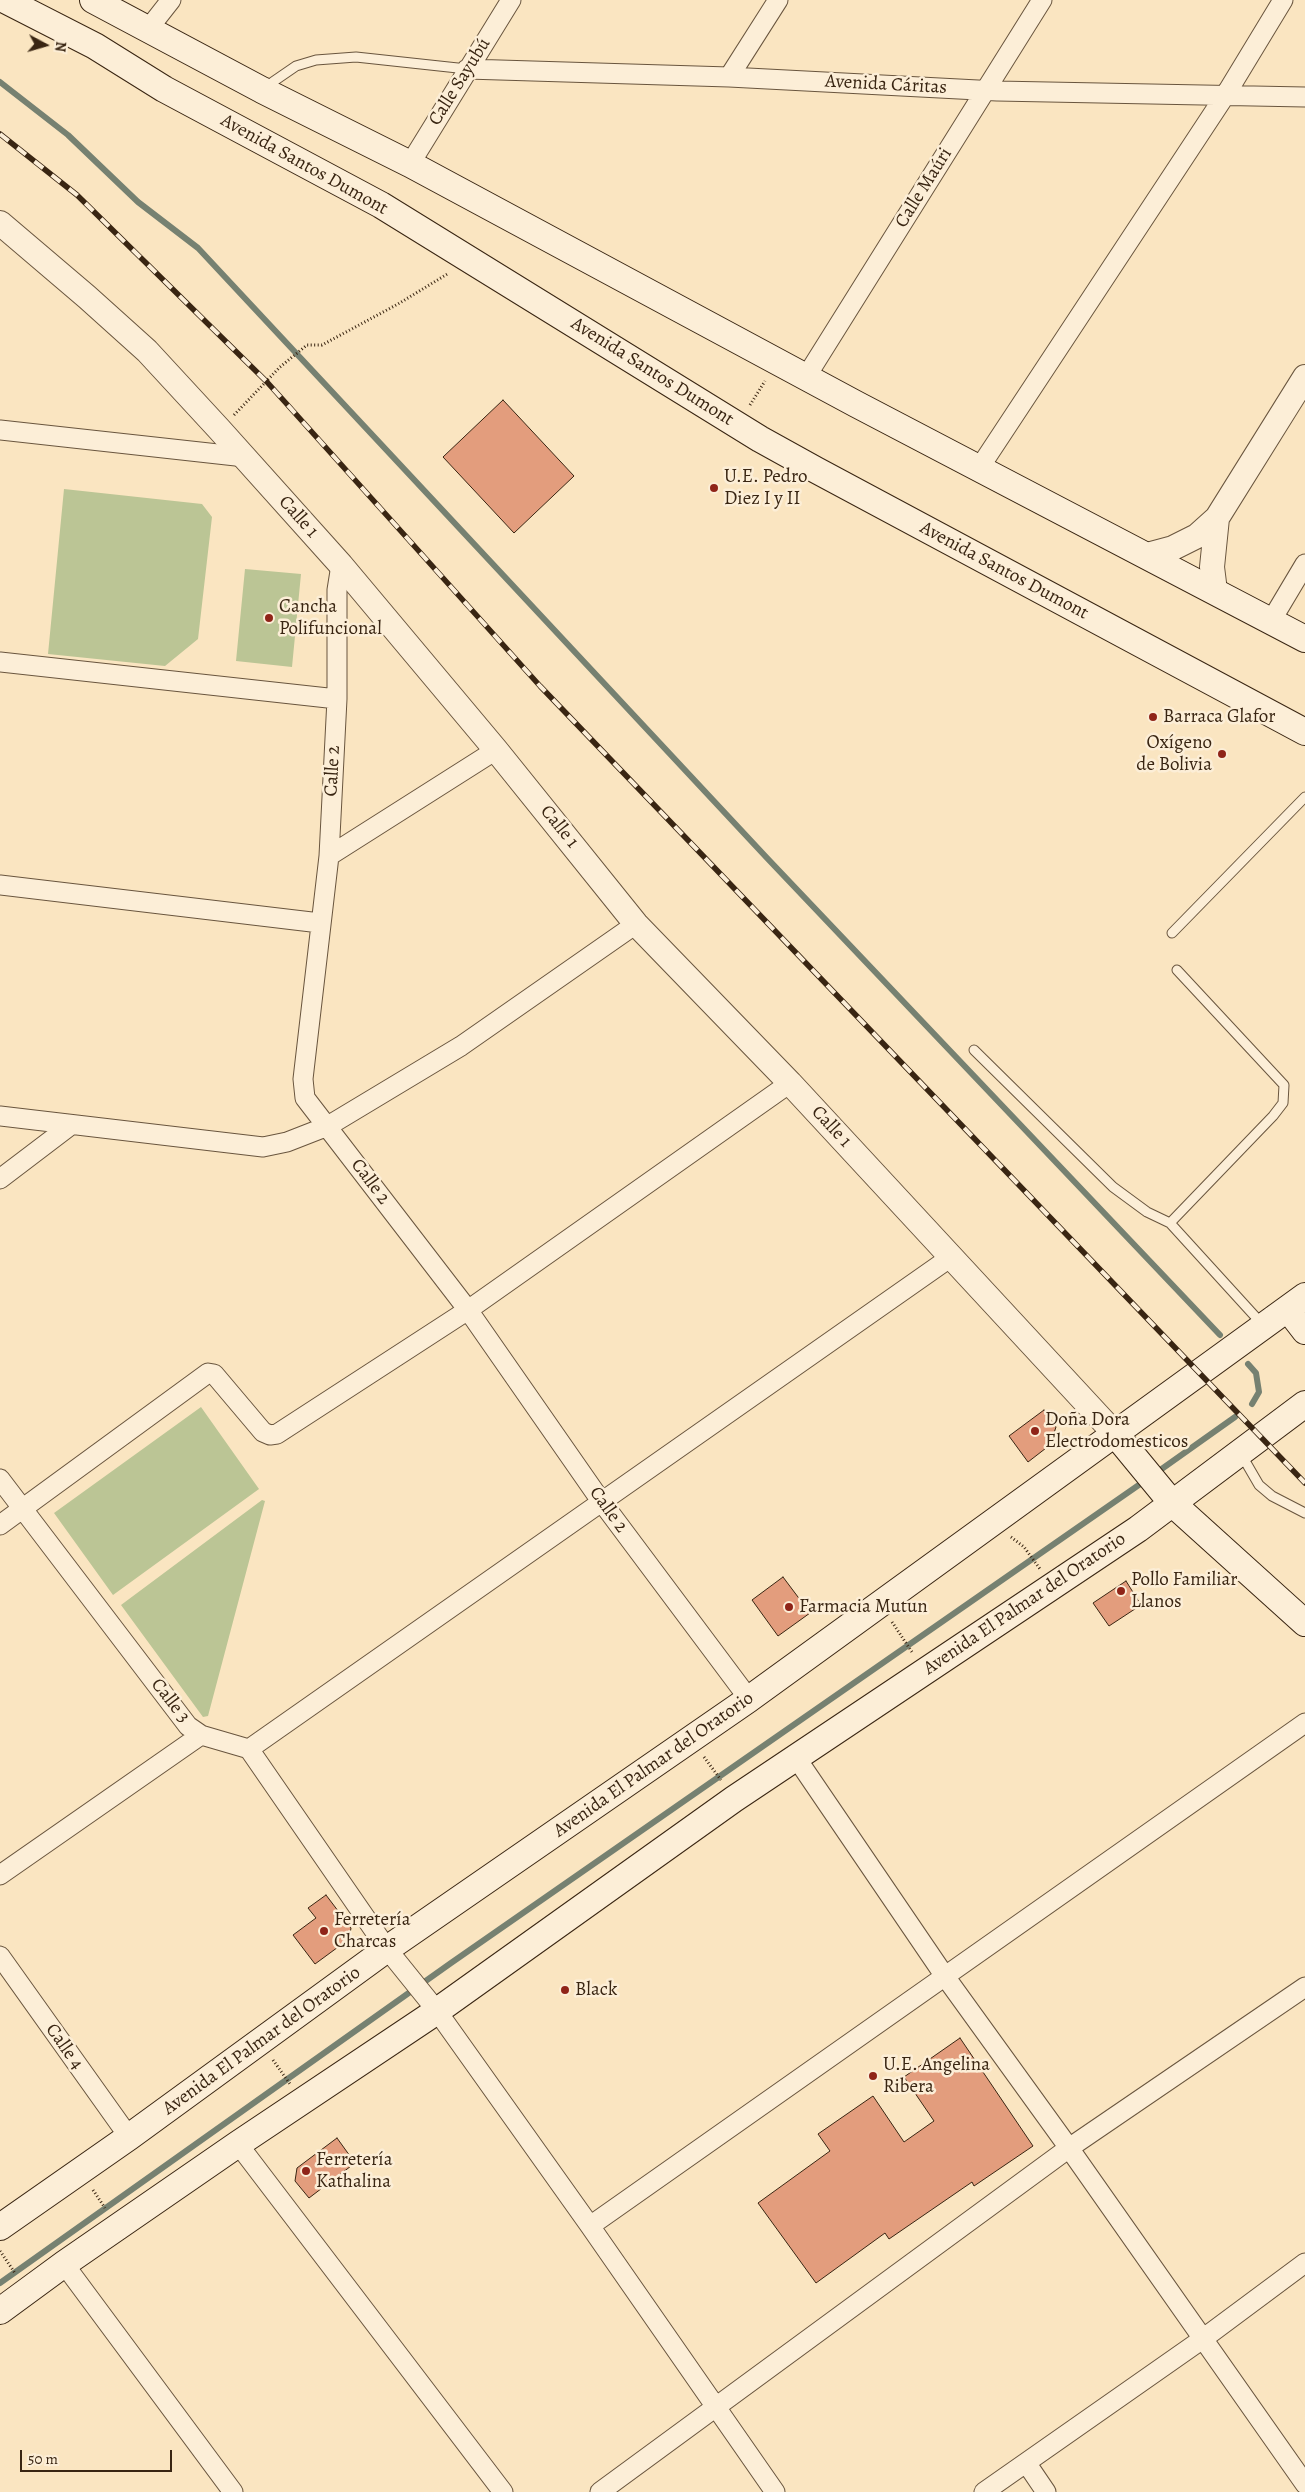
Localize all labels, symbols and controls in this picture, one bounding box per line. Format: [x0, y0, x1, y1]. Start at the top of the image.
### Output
north arrow [20, 20, 70, 70]
street label: Calle Sayubú [424, 34, 496, 130]
text: N [50, 41, 70, 53]
street label: Avenida Cáritas [824, 70, 948, 100]
street label: Avenida Santos Dumont [216, 110, 392, 220]
street label: Calle Maúri [890, 144, 958, 232]
street label: Avenida Santos Dumont [566, 313, 738, 431]
place label: U.E. Pedro Diez I y II [724, 466, 807, 510]
marker: U.E. Pedro Diez I y II [708, 482, 720, 494]
street label: Calle 1 [273, 491, 323, 543]
street label: Avenida Santos Dumont [916, 517, 1092, 625]
place label: Cancha Polifuncional [279, 596, 382, 640]
marker: Cancha Polifuncional [263, 612, 275, 624]
place label: Barraca Glafor [1163, 706, 1276, 728]
marker: Barraca Glafor [1147, 711, 1159, 723]
place label: Oxígeno de Bolivia [1136, 732, 1212, 776]
street label: Calle 2 [320, 745, 346, 797]
marker: Oxígeno de Bolivia [1216, 748, 1228, 760]
street label: Calle 1 [535, 801, 583, 853]
street label: Calle 1 [806, 1101, 856, 1153]
street label: Calle 2 [345, 1155, 395, 1209]
place label: Doña Dora Electrodomesticos [1045, 1409, 1188, 1453]
marker: Doña Dora Electrodomesticos [1029, 1425, 1041, 1437]
street label: Calle 2 [584, 1483, 632, 1537]
street label: Avenida El Palmar del Oratorio [920, 1528, 1130, 1680]
place label: Pollo Familiar Llanos [1131, 1569, 1238, 1613]
marker: Pollo Familiar Llanos [1115, 1585, 1127, 1597]
place label: Farmacia Mutun [799, 1596, 928, 1618]
marker: Farmacia Mutun [783, 1601, 795, 1613]
street label: Calle 3 [146, 1674, 194, 1728]
street label: Avenida El Palmar del Oratorio [550, 1687, 758, 1843]
place label: Ferretería Charcas [334, 1909, 411, 1953]
marker: Ferretería Charcas [318, 1925, 330, 1937]
street label: Avenida El Palmar del Oratorio [159, 1962, 365, 2120]
place label: Black [575, 1979, 617, 2001]
marker: Black [559, 1984, 571, 1996]
street label: Calle 4 [40, 2020, 88, 2074]
place label: U.E. Angelina Ribera [883, 2054, 990, 2098]
marker: U.E. Angelina Ribera [867, 2070, 879, 2082]
place label: Ferretería Kathalina [316, 2149, 393, 2193]
marker: Ferretería Kathalina [300, 2165, 312, 2177]
scale bar [22, 2440, 175, 2472]
text: 50 m [28, 2449, 58, 2469]

